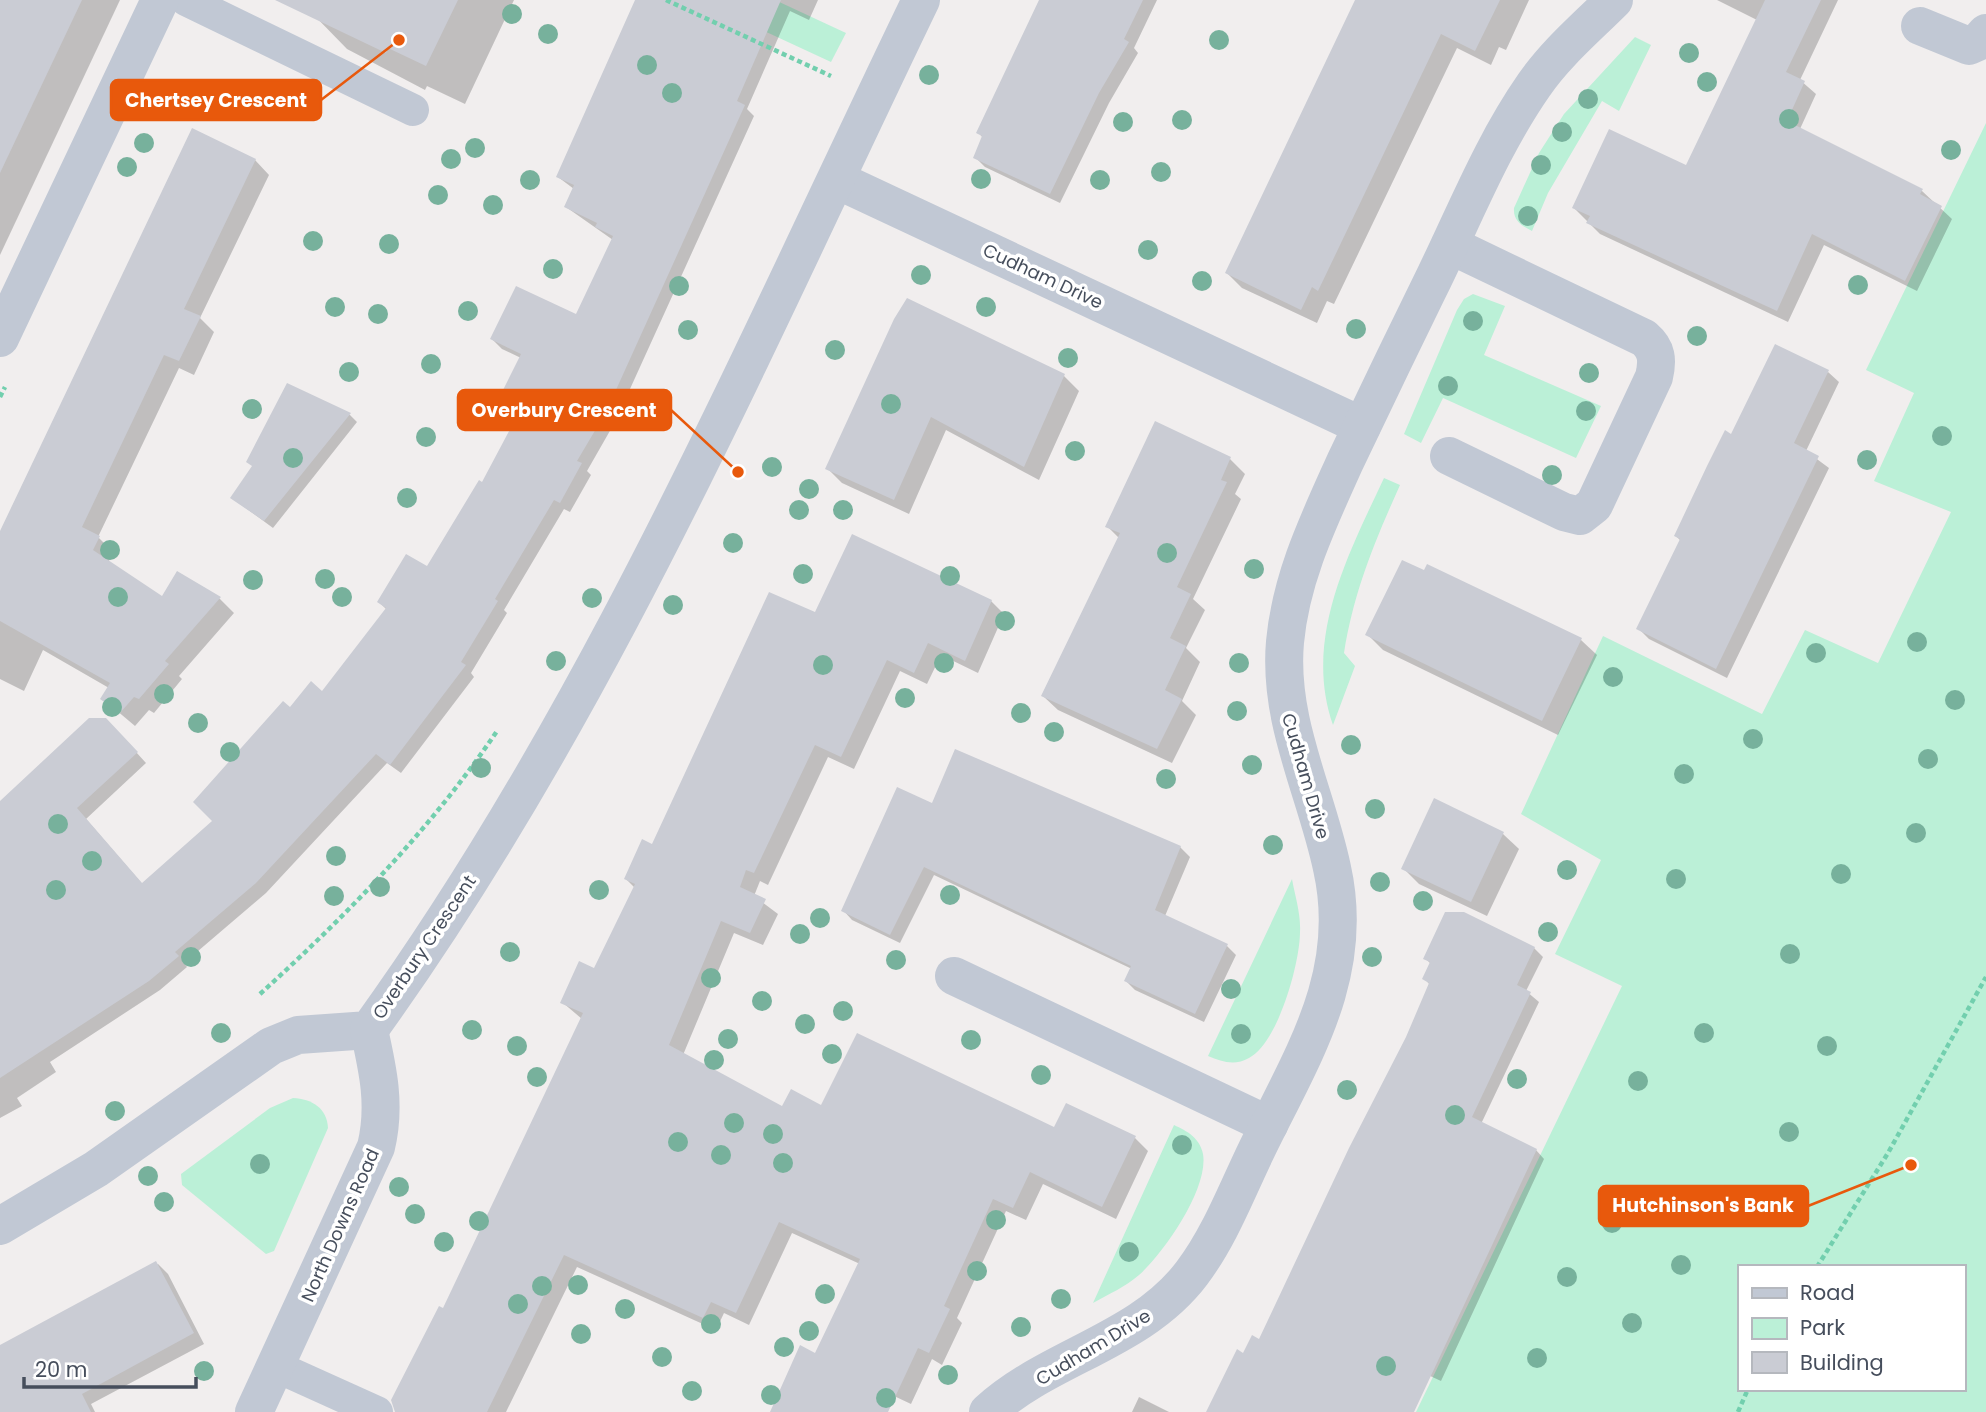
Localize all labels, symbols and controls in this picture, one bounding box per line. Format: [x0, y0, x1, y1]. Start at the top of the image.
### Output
callout: Chertsey Crescent [111, 80, 321, 120]
text: Chertsey Crescent [125, 87, 307, 114]
street label: Cudham Drive [979, 237, 1107, 315]
callout: Overbury Crescent [458, 390, 671, 430]
text: Overbury Crescent [471, 397, 657, 424]
street label: Cudham Drive [1276, 710, 1336, 842]
street label: Overbury Crescent [366, 870, 482, 1024]
street label: North Downs Road [295, 1144, 385, 1306]
callout: Hutchinson's Bank [1599, 1186, 1808, 1226]
text: Hutchinson's Bank [1612, 1192, 1794, 1219]
legend [1738, 1265, 1965, 1391]
text: Road [1800, 1278, 1855, 1307]
street label: Cudham Drive [1031, 1303, 1155, 1391]
text: Park [1800, 1313, 1845, 1342]
scale bar [24, 1346, 196, 1390]
text: Building [1800, 1348, 1884, 1377]
text: 20 m [35, 1355, 88, 1384]

